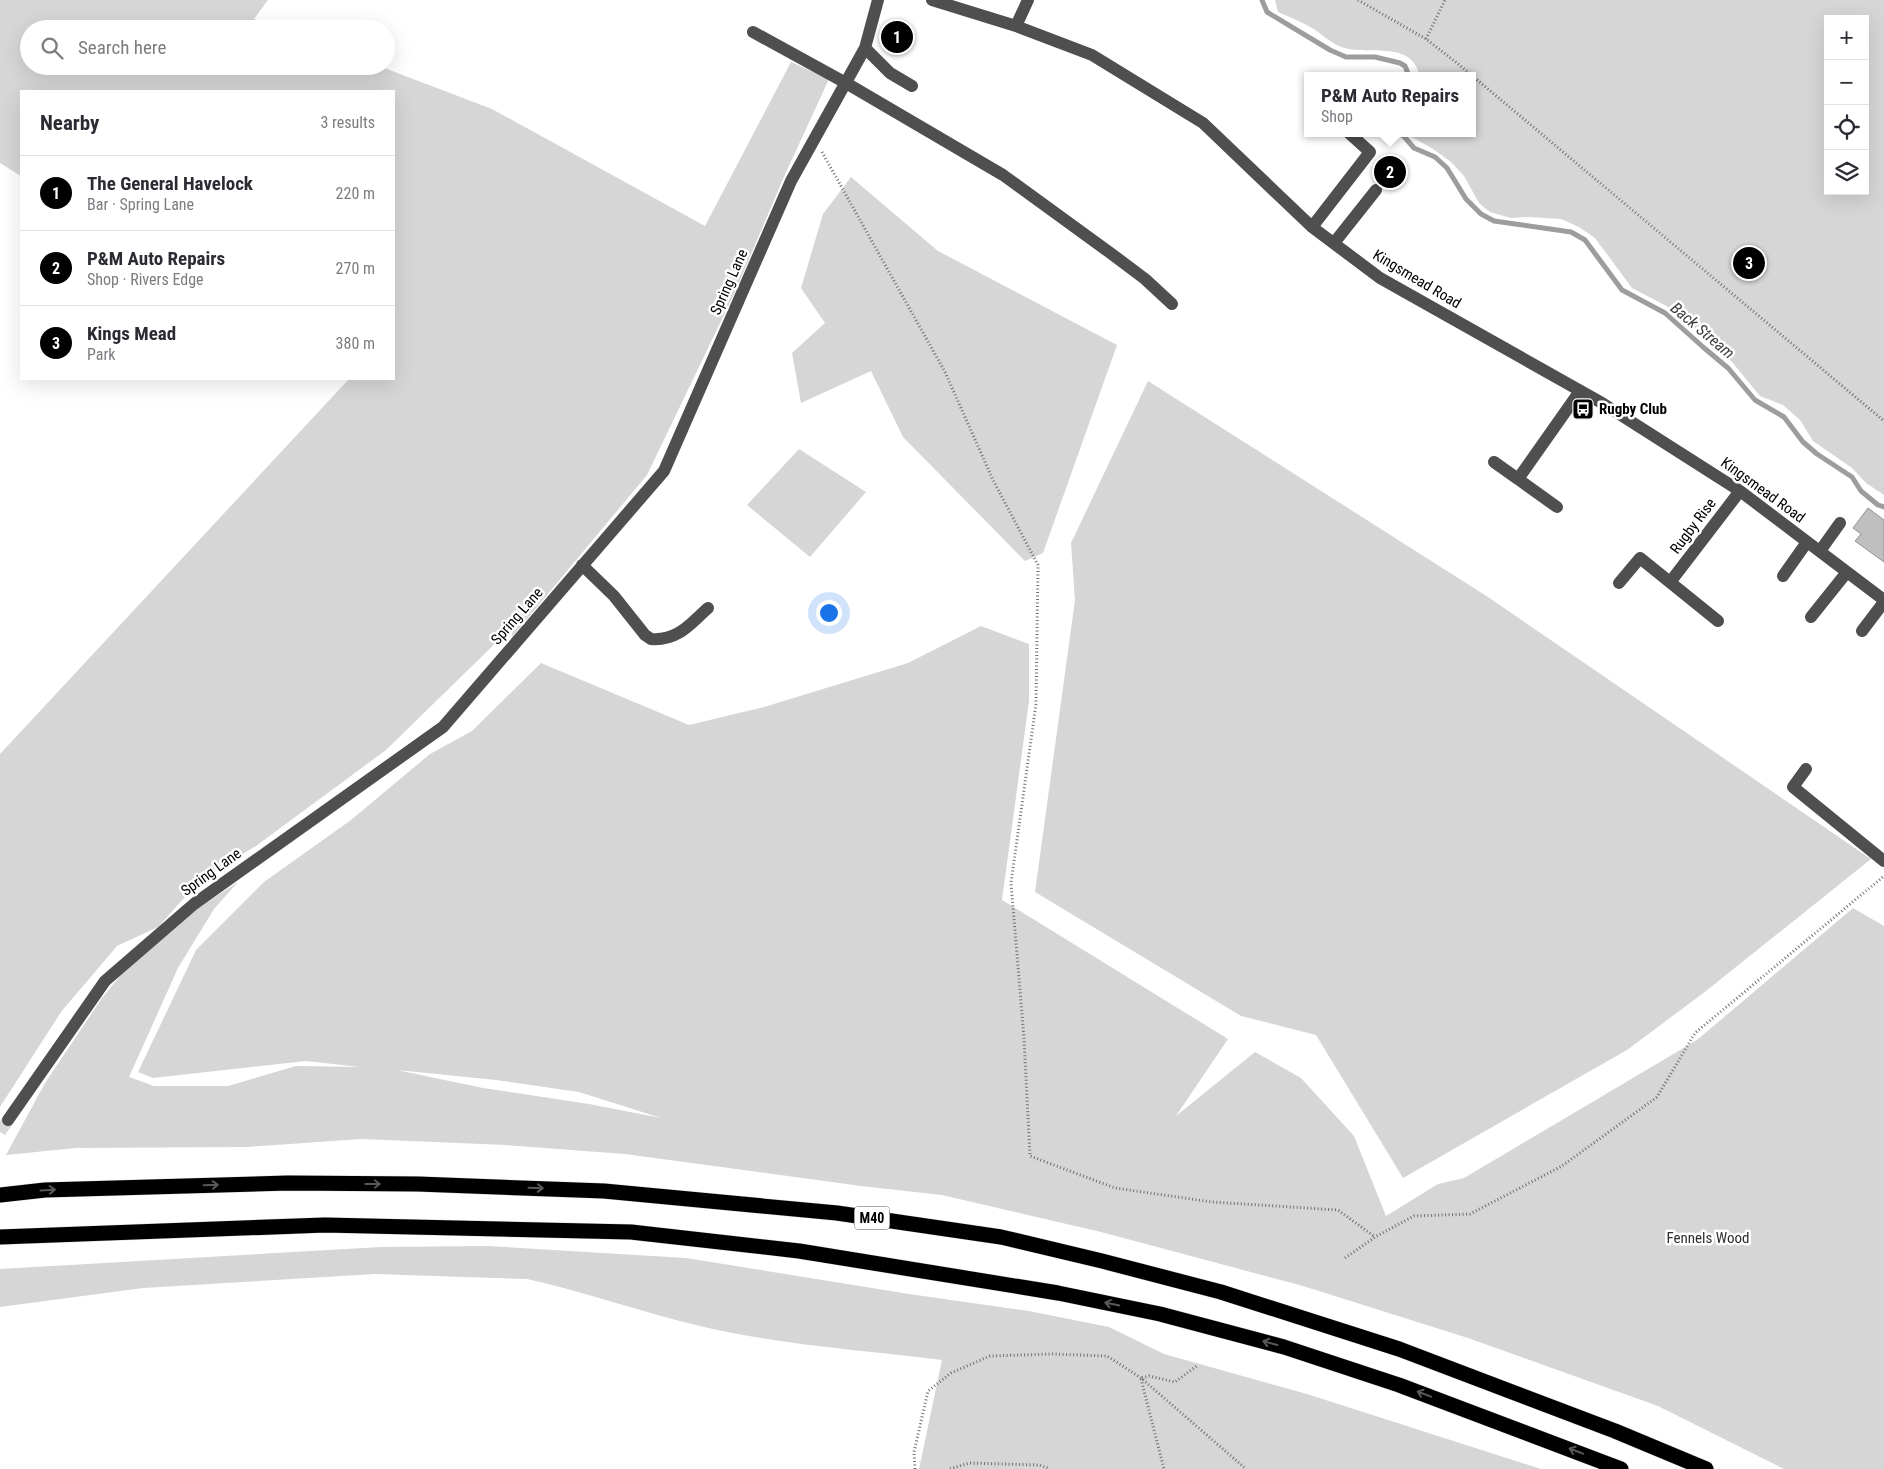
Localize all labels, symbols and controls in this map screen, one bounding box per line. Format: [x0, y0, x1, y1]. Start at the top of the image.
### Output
map controls [1824, 15, 1869, 195]
button: + [1824, 15, 1869, 60]
pin: 1 [881, 18, 913, 56]
search box [20, 20, 395, 75]
icon: search [38, 34, 66, 62]
text: Search here [78, 36, 166, 59]
button: − [1824, 60, 1869, 105]
popup [1304, 72, 1476, 137]
text: P&M Auto Repairs [1321, 84, 1459, 107]
button: locate [1824, 105, 1869, 150]
text: Shop [1321, 107, 1353, 126]
text: Nearby [40, 111, 99, 135]
text: 3 results [320, 113, 375, 132]
button: layers [1824, 150, 1869, 195]
pin: 2 [1374, 153, 1406, 191]
text: The General Havelock [87, 172, 253, 195]
text: 1 [52, 184, 60, 203]
text: 220 m [336, 184, 375, 203]
text: Bar · Spring Lane [87, 195, 194, 214]
pin: 3 [1733, 244, 1765, 282]
street label: Spring Lane [707, 246, 751, 318]
street label: Kingsmead Road [1370, 246, 1464, 312]
text: P&M Auto Repairs [87, 247, 225, 270]
text: 2 [52, 259, 60, 278]
text: 270 m [336, 259, 375, 278]
text: Shop · Rivers Edge [87, 270, 204, 289]
water label: Back Stream [1667, 298, 1738, 363]
text: Kings Mead [87, 322, 176, 345]
text: 3 [52, 334, 60, 353]
text: 380 m [336, 334, 375, 353]
text: Park [87, 345, 116, 364]
bus stop icon: Rugby Club [1571, 397, 1595, 421]
place label: Rugby Club [1599, 400, 1667, 418]
street label: Kingsmead Road [1717, 453, 1809, 527]
street label: Rugby Rise [1666, 495, 1720, 557]
street label: Spring Lane [487, 584, 547, 648]
your location [816, 600, 842, 626]
street label: Spring Lane [177, 844, 245, 900]
one-way arrow [365, 1179, 381, 1188]
one-way arrow [203, 1181, 219, 1190]
one-way arrow [528, 1184, 544, 1193]
one-way arrow [40, 1186, 56, 1195]
road number: M40 [854, 1206, 890, 1230]
park label: Fennels Wood [1666, 1229, 1750, 1247]
one-way arrow [1104, 1298, 1120, 1308]
one-way arrow [1262, 1338, 1278, 1348]
one-way arrow [1417, 1389, 1432, 1398]
one-way arrow [1569, 1446, 1584, 1455]

